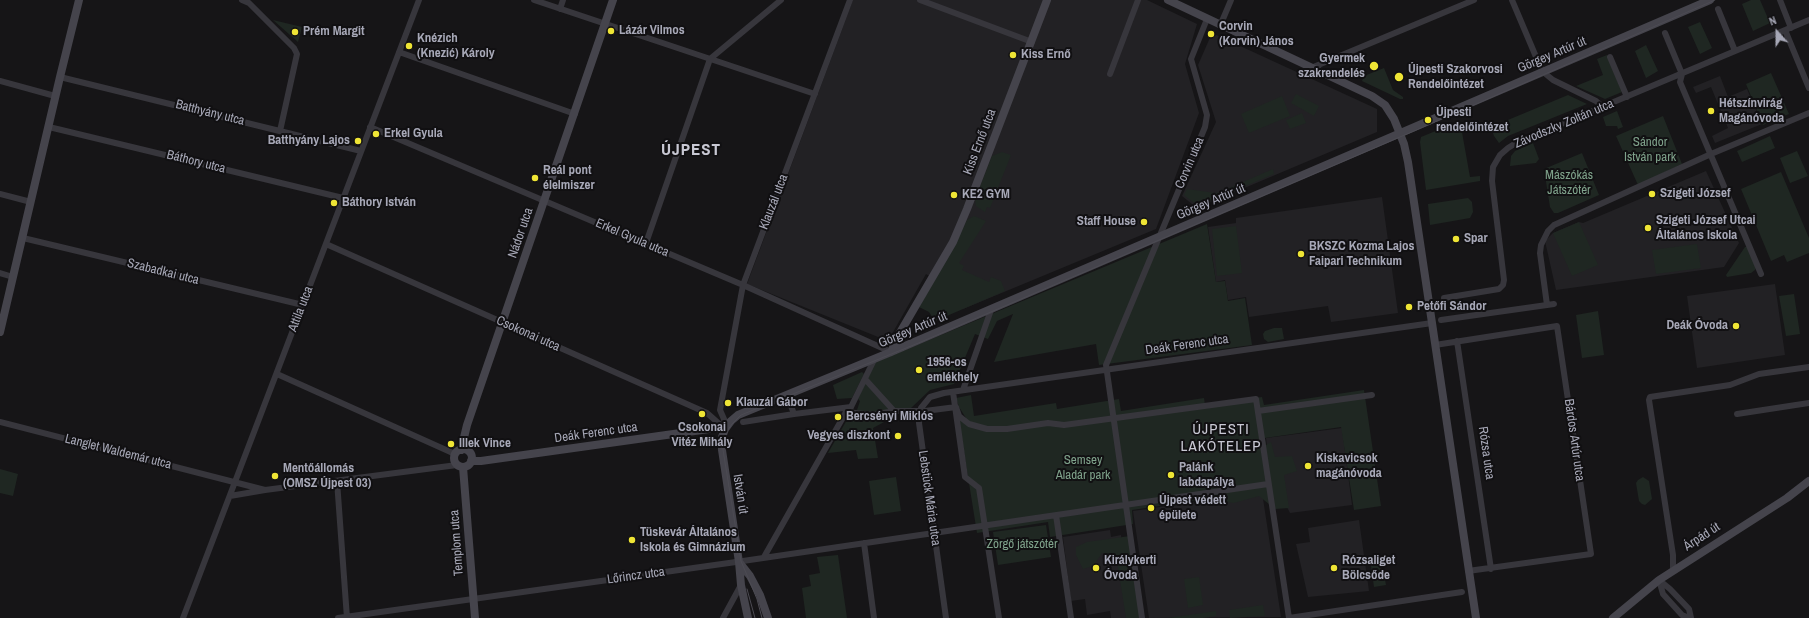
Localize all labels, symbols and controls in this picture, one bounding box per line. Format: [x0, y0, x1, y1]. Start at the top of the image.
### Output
north arrow [1757, 12, 1797, 52]
text: N [1767, 13, 1778, 29]
place label: Corvin (Korvin) János [1219, 19, 1294, 50]
place label: Lázár Vilmos [619, 23, 685, 39]
place label: Prém Margit [303, 24, 365, 40]
marker: Lázár Vilmos [606, 26, 616, 36]
marker: Prém Margit [290, 27, 300, 37]
marker: Corvin (Korvin) János [1206, 29, 1216, 39]
place label: Knézich (Knezić) Károly [417, 31, 495, 62]
street label: Görgey Artúr út [1515, 34, 1589, 76]
marker: Knézich (Knezić) Károly [404, 41, 414, 51]
place label: Kiss Ernő [1021, 47, 1071, 63]
marker: Kiss Ernő [1008, 50, 1018, 60]
place label: Gyermek szakrendelés [1298, 51, 1365, 82]
marker: Gyermek szakrendelés [1368, 60, 1380, 72]
place label: Újpesti Szakorvosi Rendelőintézet [1408, 62, 1503, 93]
marker: Újpesti Szakorvosi Rendelőintézet [1393, 71, 1405, 83]
street label: Závodszky Zoltán utca [1512, 96, 1616, 152]
place label: Hétszínvirág Magánóvoda [1719, 96, 1784, 127]
street label: Batthyány utca [174, 97, 246, 129]
place label: Újpesti rendelőintézet [1436, 105, 1508, 136]
marker: Hétszínvirág Magánóvoda [1706, 106, 1716, 116]
street label: Kiss Ernő utca [960, 107, 1000, 177]
marker: Újpesti rendelőintézet [1423, 115, 1433, 125]
place label: Erkel Gyula [384, 126, 443, 142]
marker: Erkel Gyula [371, 129, 381, 139]
place label: Batthyány Lajos [268, 133, 350, 149]
street label: Corvin utca [1172, 135, 1208, 191]
park label: Sándor István park [1624, 135, 1676, 166]
marker: Batthyány Lajos [353, 136, 363, 146]
district label: ÚJPEST [661, 140, 721, 160]
street label: Báthory utca [165, 147, 227, 177]
place label: Reál pont élelmiszer [543, 163, 595, 194]
park label: Mászókás Játszótér [1545, 168, 1593, 199]
street label: Klauzál utca [756, 172, 792, 232]
marker: Reál pont élelmiszer [530, 173, 540, 183]
street label: Görgey Artúr út [1174, 181, 1248, 223]
place label: Szigeti József [1660, 186, 1730, 202]
place label: KE2 GYM [962, 187, 1010, 203]
marker: Szigeti József [1647, 189, 1657, 199]
marker: KE2 GYM [949, 190, 959, 200]
place label: Báthory István [342, 195, 416, 211]
marker: Báthory István [329, 198, 339, 208]
street label: Nádor utca [505, 206, 537, 260]
place label: Szigeti József Utcai Általános Iskola [1656, 213, 1756, 244]
place label: Staff House [1077, 214, 1136, 230]
street label: Erkel Gyula utca [593, 216, 671, 260]
marker: Staff House [1139, 217, 1149, 227]
marker: Szigeti József Utcai Általános Iskola [1643, 223, 1653, 233]
place label: Spar [1464, 231, 1488, 247]
marker: Spar [1451, 234, 1461, 244]
place label: BKSZC Kozma Lajos Faipari Technikum [1309, 239, 1414, 270]
marker: BKSZC Kozma Lajos Faipari Technikum [1296, 249, 1306, 259]
street label: Szabadkai utca [125, 256, 201, 288]
street label: Attila utca [285, 284, 317, 334]
place label: Petőfi Sándor [1417, 299, 1486, 315]
marker: Petőfi Sándor [1404, 302, 1414, 312]
street label: Görgey Artúr út [876, 309, 950, 351]
street label: Csokonai utca [494, 313, 562, 355]
place label: Deák Óvoda [1666, 318, 1728, 334]
marker: Deák Óvoda [1731, 321, 1741, 331]
street label: Deák Ferenc utca [1145, 331, 1229, 359]
place label: 1956-os emlékhely [927, 355, 979, 386]
marker: 1956-os emlékhely [914, 365, 924, 375]
place label: Klauzál Gábor [736, 395, 808, 411]
marker: Klauzál Gábor [723, 398, 733, 408]
street label: Bárdos Artúr utca [1561, 398, 1587, 482]
marker: Csokonai Vitéz Mihály [697, 409, 707, 419]
place label: Bercsényi Miklós [846, 409, 933, 425]
marker: Bercsényi Miklós [833, 412, 843, 422]
street label: Deák Ferenc utca [554, 419, 638, 447]
place label: Csokonai Vitéz Mihály [672, 420, 732, 451]
district label: ÚJPESTI LAKÓTELEP [1181, 421, 1261, 456]
street label: Rózsa utca [1475, 426, 1497, 480]
place label: Vegyes diszkont [807, 428, 890, 444]
street label: Langlet Waldemár utca [63, 431, 173, 473]
marker: Vegyes diszkont [893, 431, 903, 441]
place label: Illek Vince [459, 436, 511, 452]
marker: Illek Vince [446, 439, 456, 449]
street label: Lebstück Mária utca [915, 449, 943, 547]
place label: Kiskavicsok magánóvoda [1316, 451, 1382, 482]
park label: Semsey Aladár park [1056, 453, 1110, 484]
place label: Palánk labdapálya [1179, 460, 1234, 491]
place label: Mentőállomás (OMSZ Újpest 03) [283, 461, 371, 492]
marker: Kiskavicsok magánóvoda [1303, 461, 1313, 471]
marker: Palánk labdapálya [1166, 470, 1176, 480]
marker: Mentőállomás (OMSZ Újpest 03) [270, 471, 280, 481]
street label: István út [729, 473, 751, 515]
place label: Újpest védett épülete [1159, 493, 1226, 524]
marker: Újpest védett épülete [1146, 503, 1156, 513]
street label: Templom utca [447, 509, 467, 577]
street label: Árpád út [1681, 519, 1723, 555]
place label: Tüskevár Általános Iskola és Gimnázium [640, 525, 745, 556]
marker: Tüskevár Általános Iskola és Gimnázium [627, 535, 637, 545]
park label: Zörgő játszótér [986, 537, 1058, 553]
place label: Királykerti Óvoda [1104, 553, 1156, 584]
place label: Rózsaliget Bölcsőde [1342, 553, 1395, 584]
marker: Királykerti Óvoda [1091, 563, 1101, 573]
marker: Rózsaliget Bölcsőde [1329, 563, 1339, 573]
street label: Lőrincz utca [606, 564, 666, 588]

